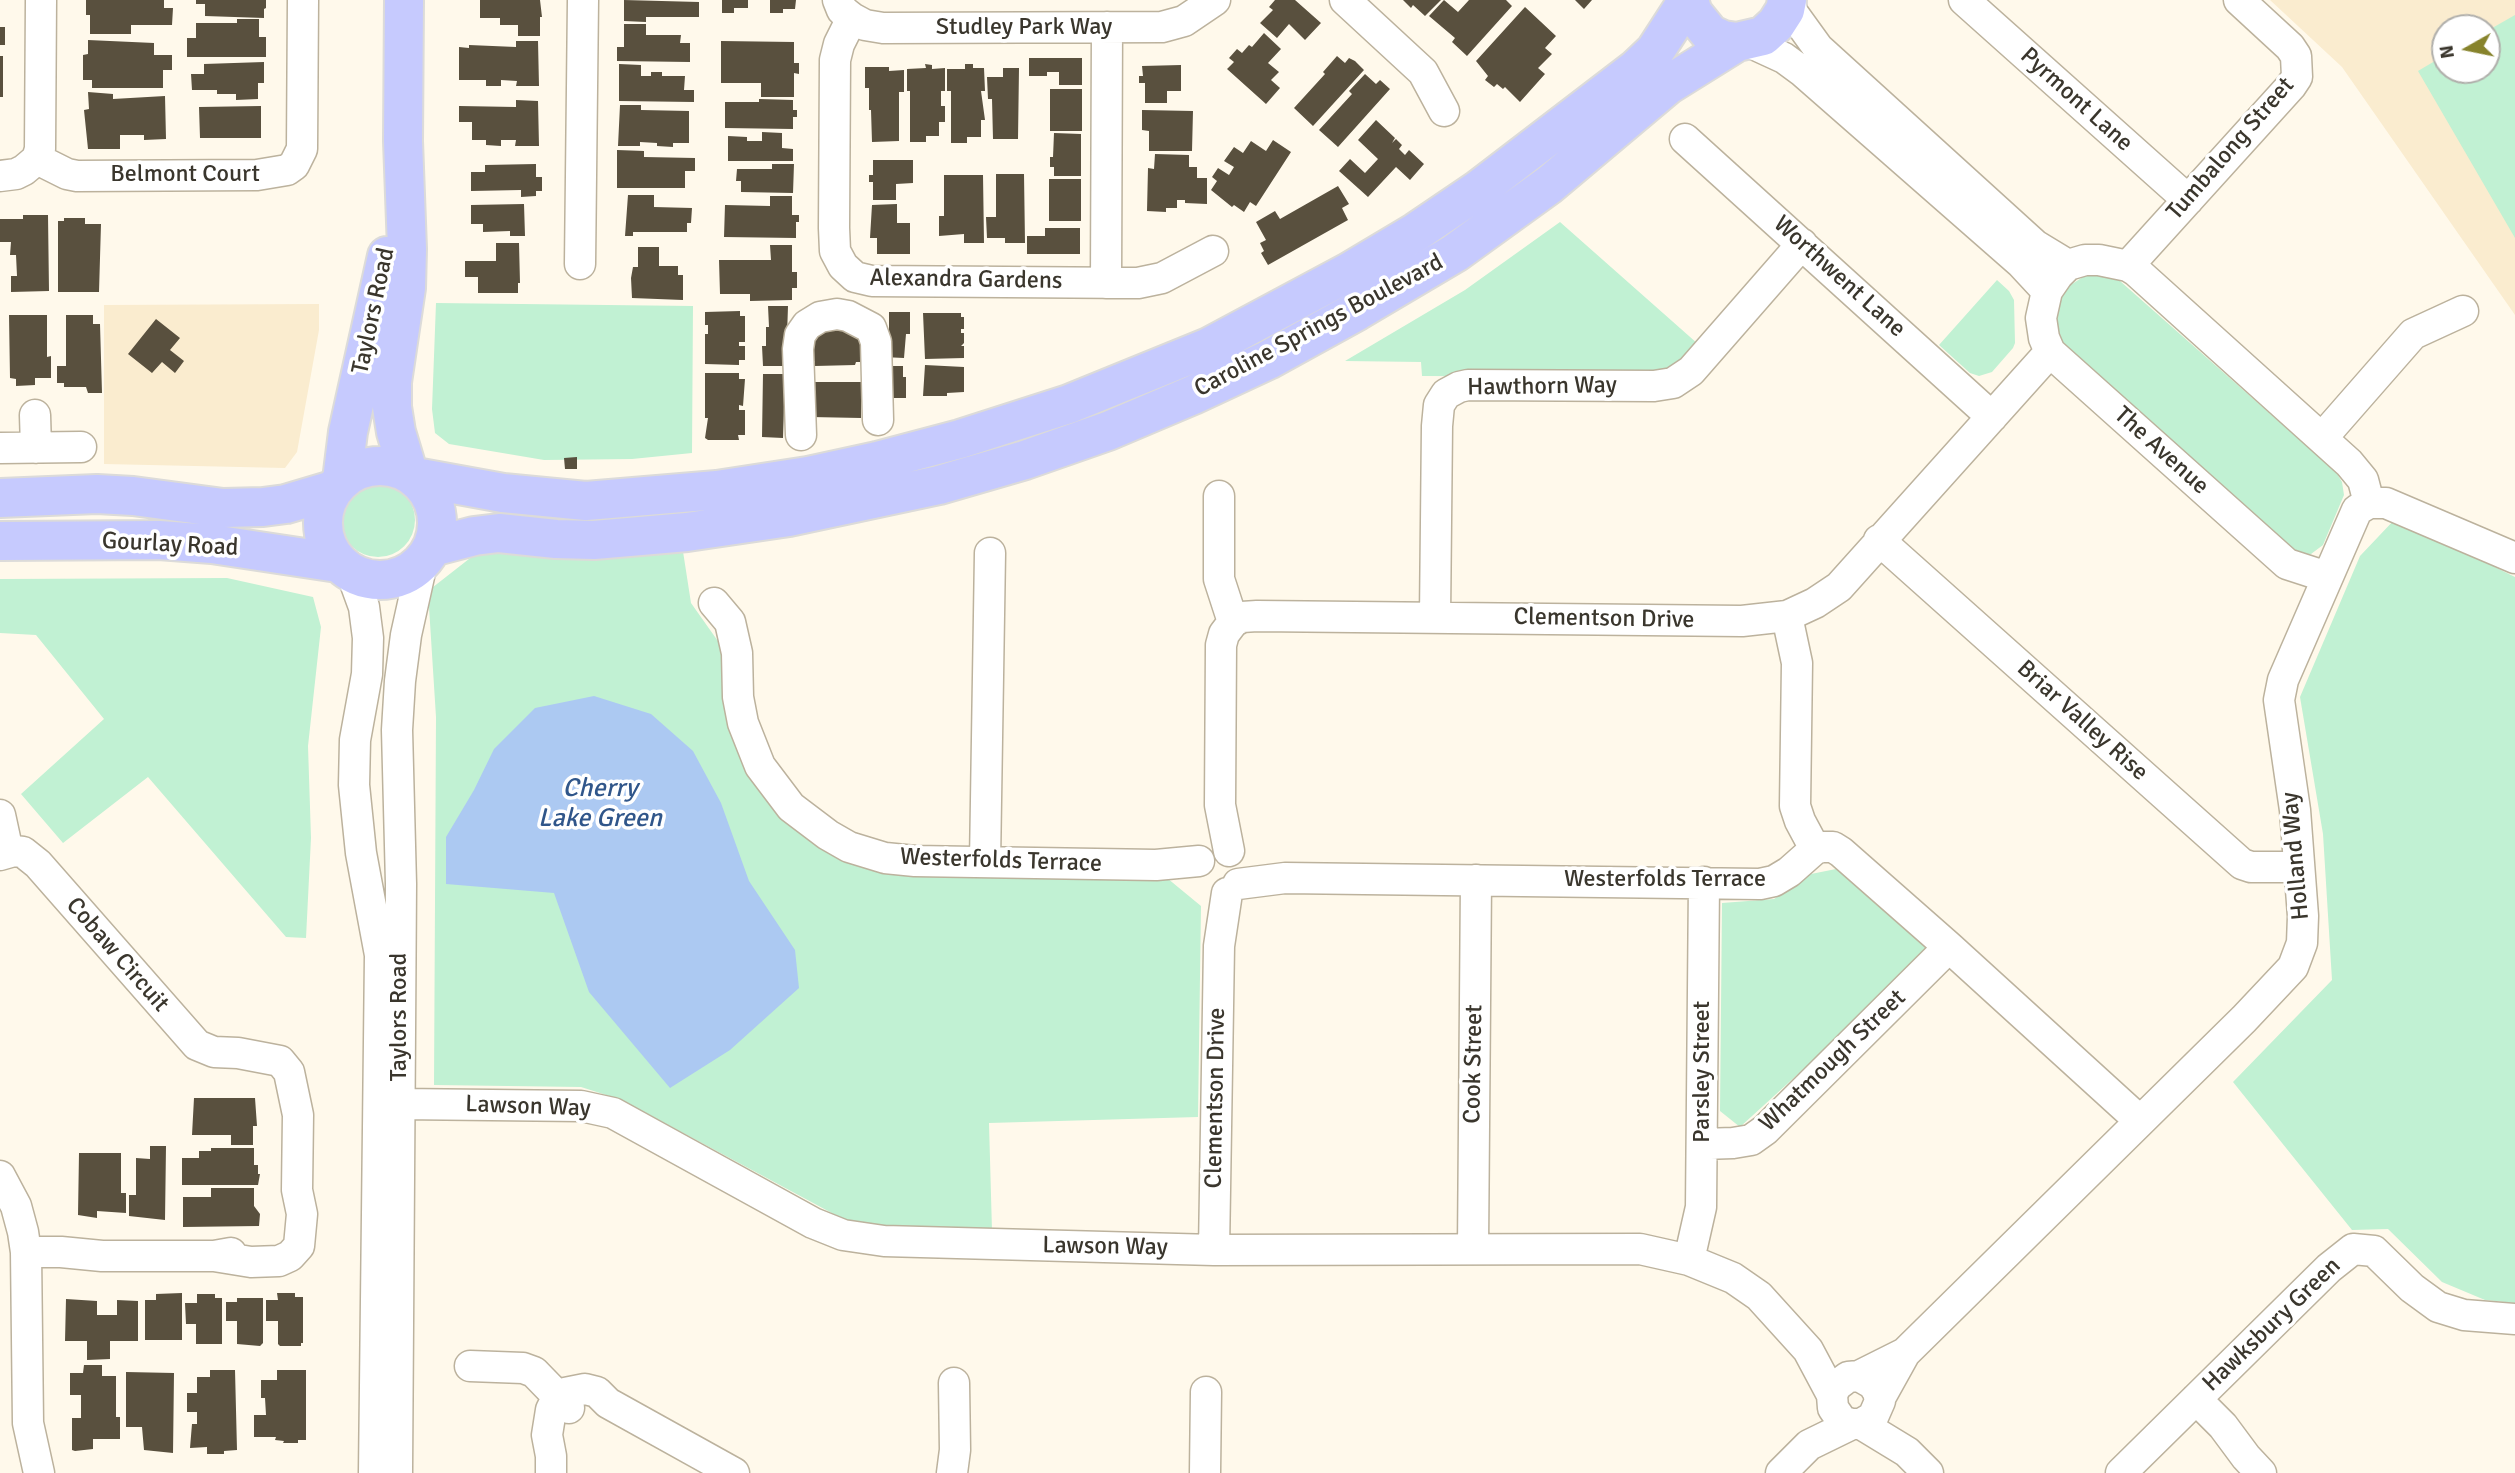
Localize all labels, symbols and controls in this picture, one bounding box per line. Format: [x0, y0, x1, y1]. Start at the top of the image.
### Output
street label: Studley Park Way [936, 14, 1112, 42]
north arrow [2431, 14, 2501, 84]
street label: Pyrmont Lane [2014, 42, 2138, 158]
text: N [2434, 44, 2460, 60]
street label: Tumbalong Street [2161, 72, 2301, 226]
street label: Belmont Court [110, 161, 260, 189]
street label: Worthwent Lane [1767, 210, 1911, 344]
street label: Taylors Road [347, 245, 401, 377]
street label: Caroline Springs Boulevard [1190, 248, 1448, 404]
street label: Alexandra Gardens [869, 264, 1063, 296]
street label: Hawthorn Way [1467, 371, 1617, 403]
street label: The Avenue [2108, 401, 2214, 501]
street label: Gourlay Road [101, 527, 239, 563]
street label: Clementson Drive [1513, 603, 1695, 635]
street label: Briar Valley Rise [2011, 655, 2153, 787]
water label: Cherry Lake Green [538, 773, 662, 834]
street label: Holland Way [2276, 791, 2316, 921]
street label: Westerfolds Terrace [900, 843, 1102, 879]
street label: Westerfolds Terrace [1564, 866, 1766, 894]
street label: Cobaw Circuit [59, 892, 175, 1018]
street label: Taylors Road [386, 953, 414, 1081]
street label: Whatmough Street [1754, 984, 1912, 1138]
street label: Parsley Street [1689, 1001, 1717, 1143]
street label: Cook Street [1459, 1004, 1489, 1124]
street label: Clementson Drive [1200, 1007, 1232, 1189]
street label: Lawson Way [465, 1090, 591, 1124]
street label: Lawson Way [1042, 1232, 1168, 1262]
street label: Hawksbury Green [2197, 1252, 2347, 1398]

